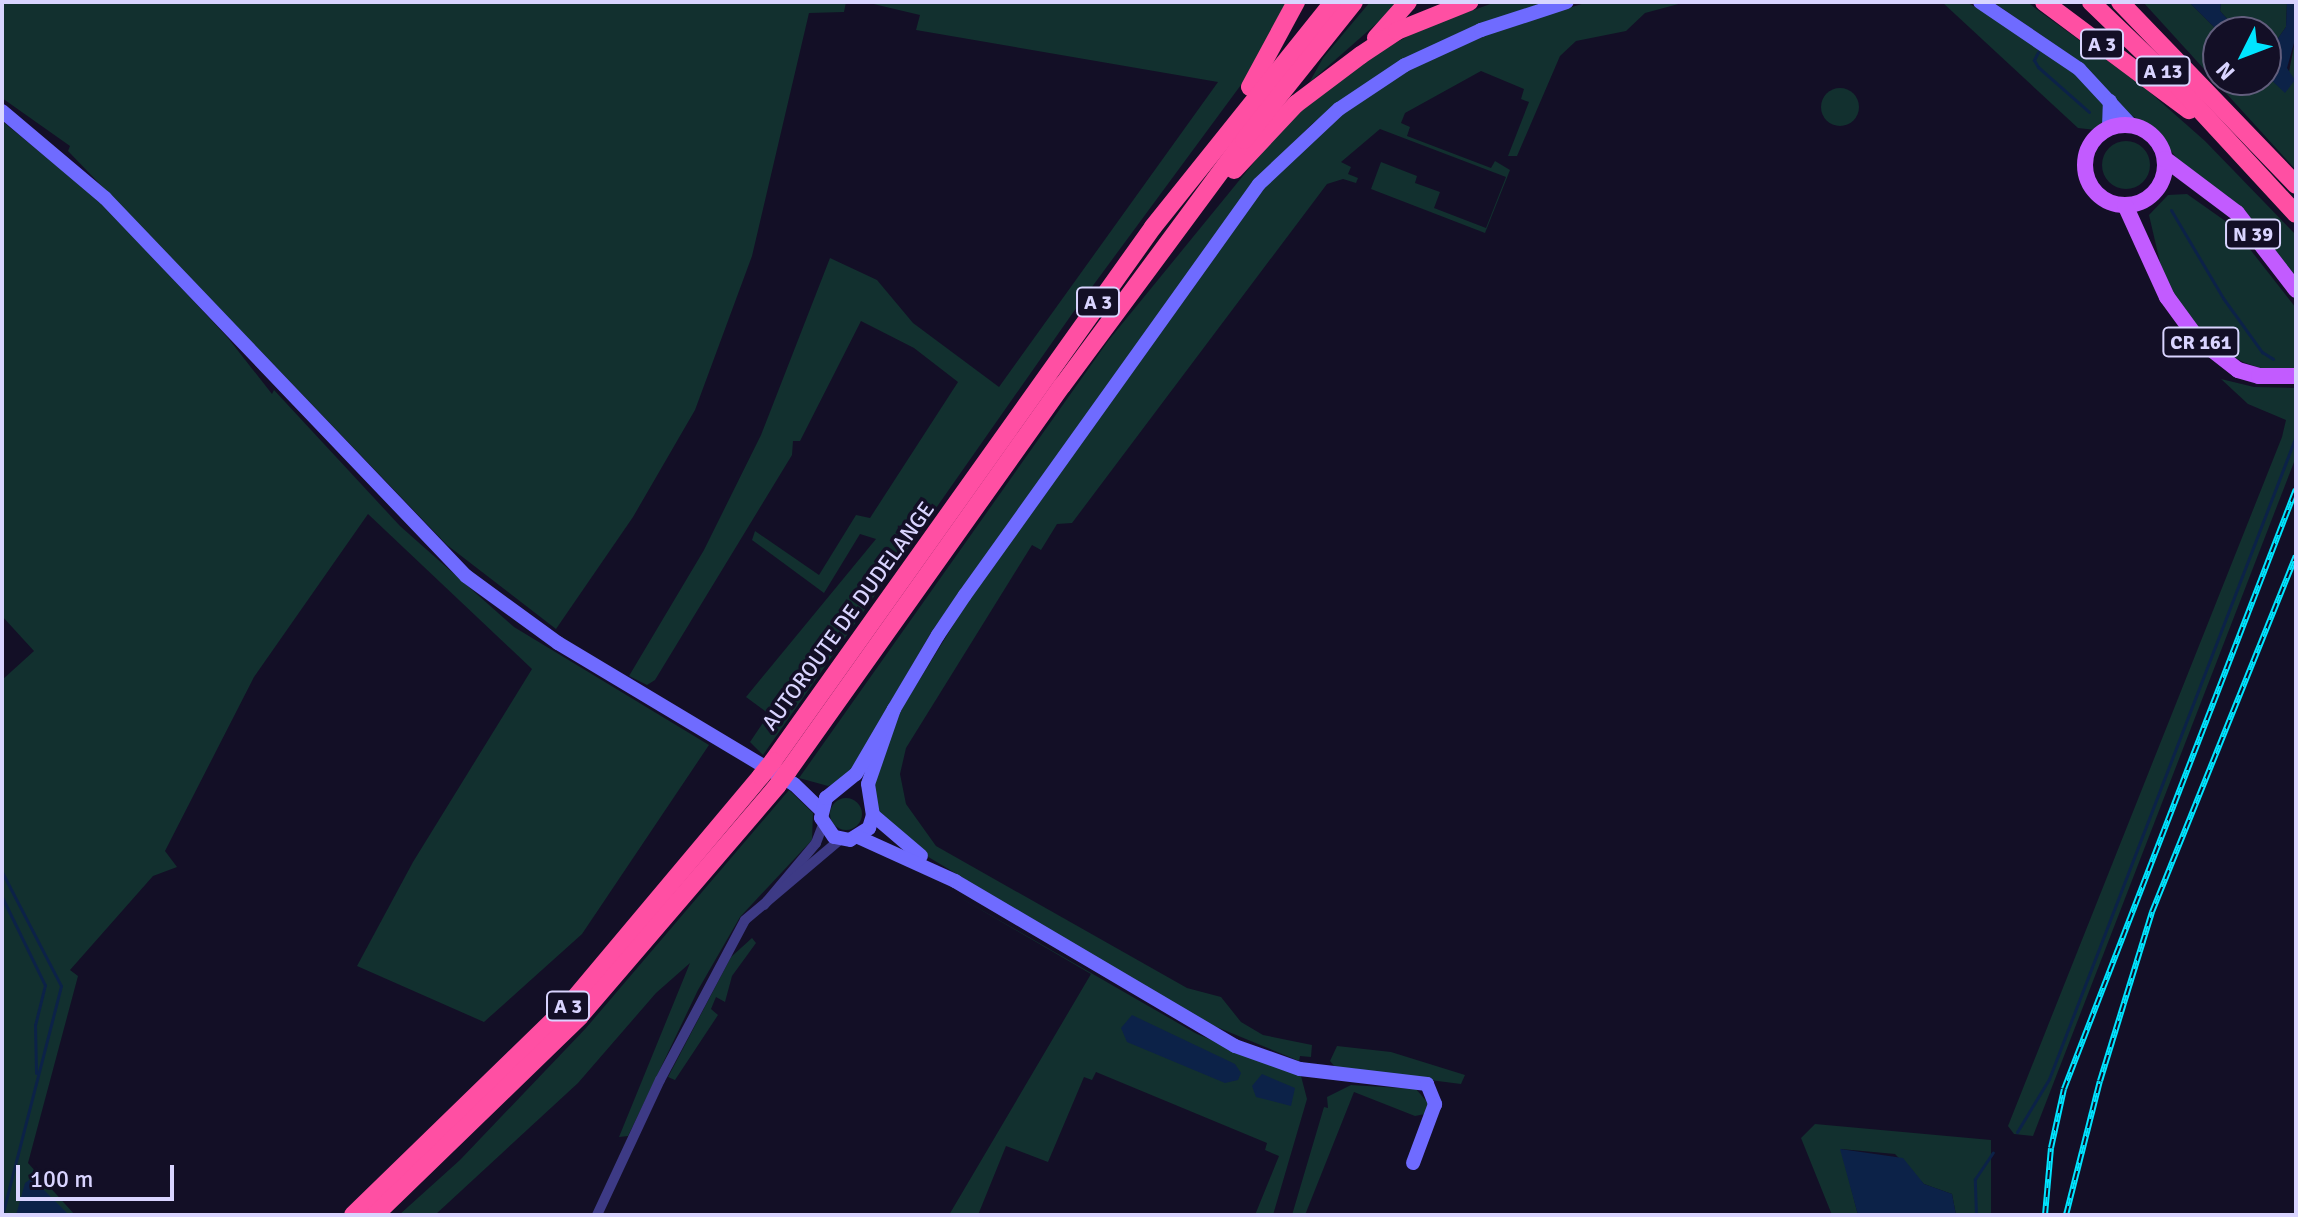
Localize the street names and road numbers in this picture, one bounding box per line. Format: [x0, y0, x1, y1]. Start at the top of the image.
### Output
road number: A 3 [2080, 28, 2124, 60]
road number: A 13 [2135, 55, 2191, 87]
road number: N 39 [2225, 218, 2281, 250]
road number: A 3 [1076, 286, 1120, 318]
road number: CR 161 [2161, 326, 2241, 358]
street label: AUTOROUTE DE DUDELANGE [756, 497, 940, 735]
road number: A 3 [546, 990, 590, 1022]

